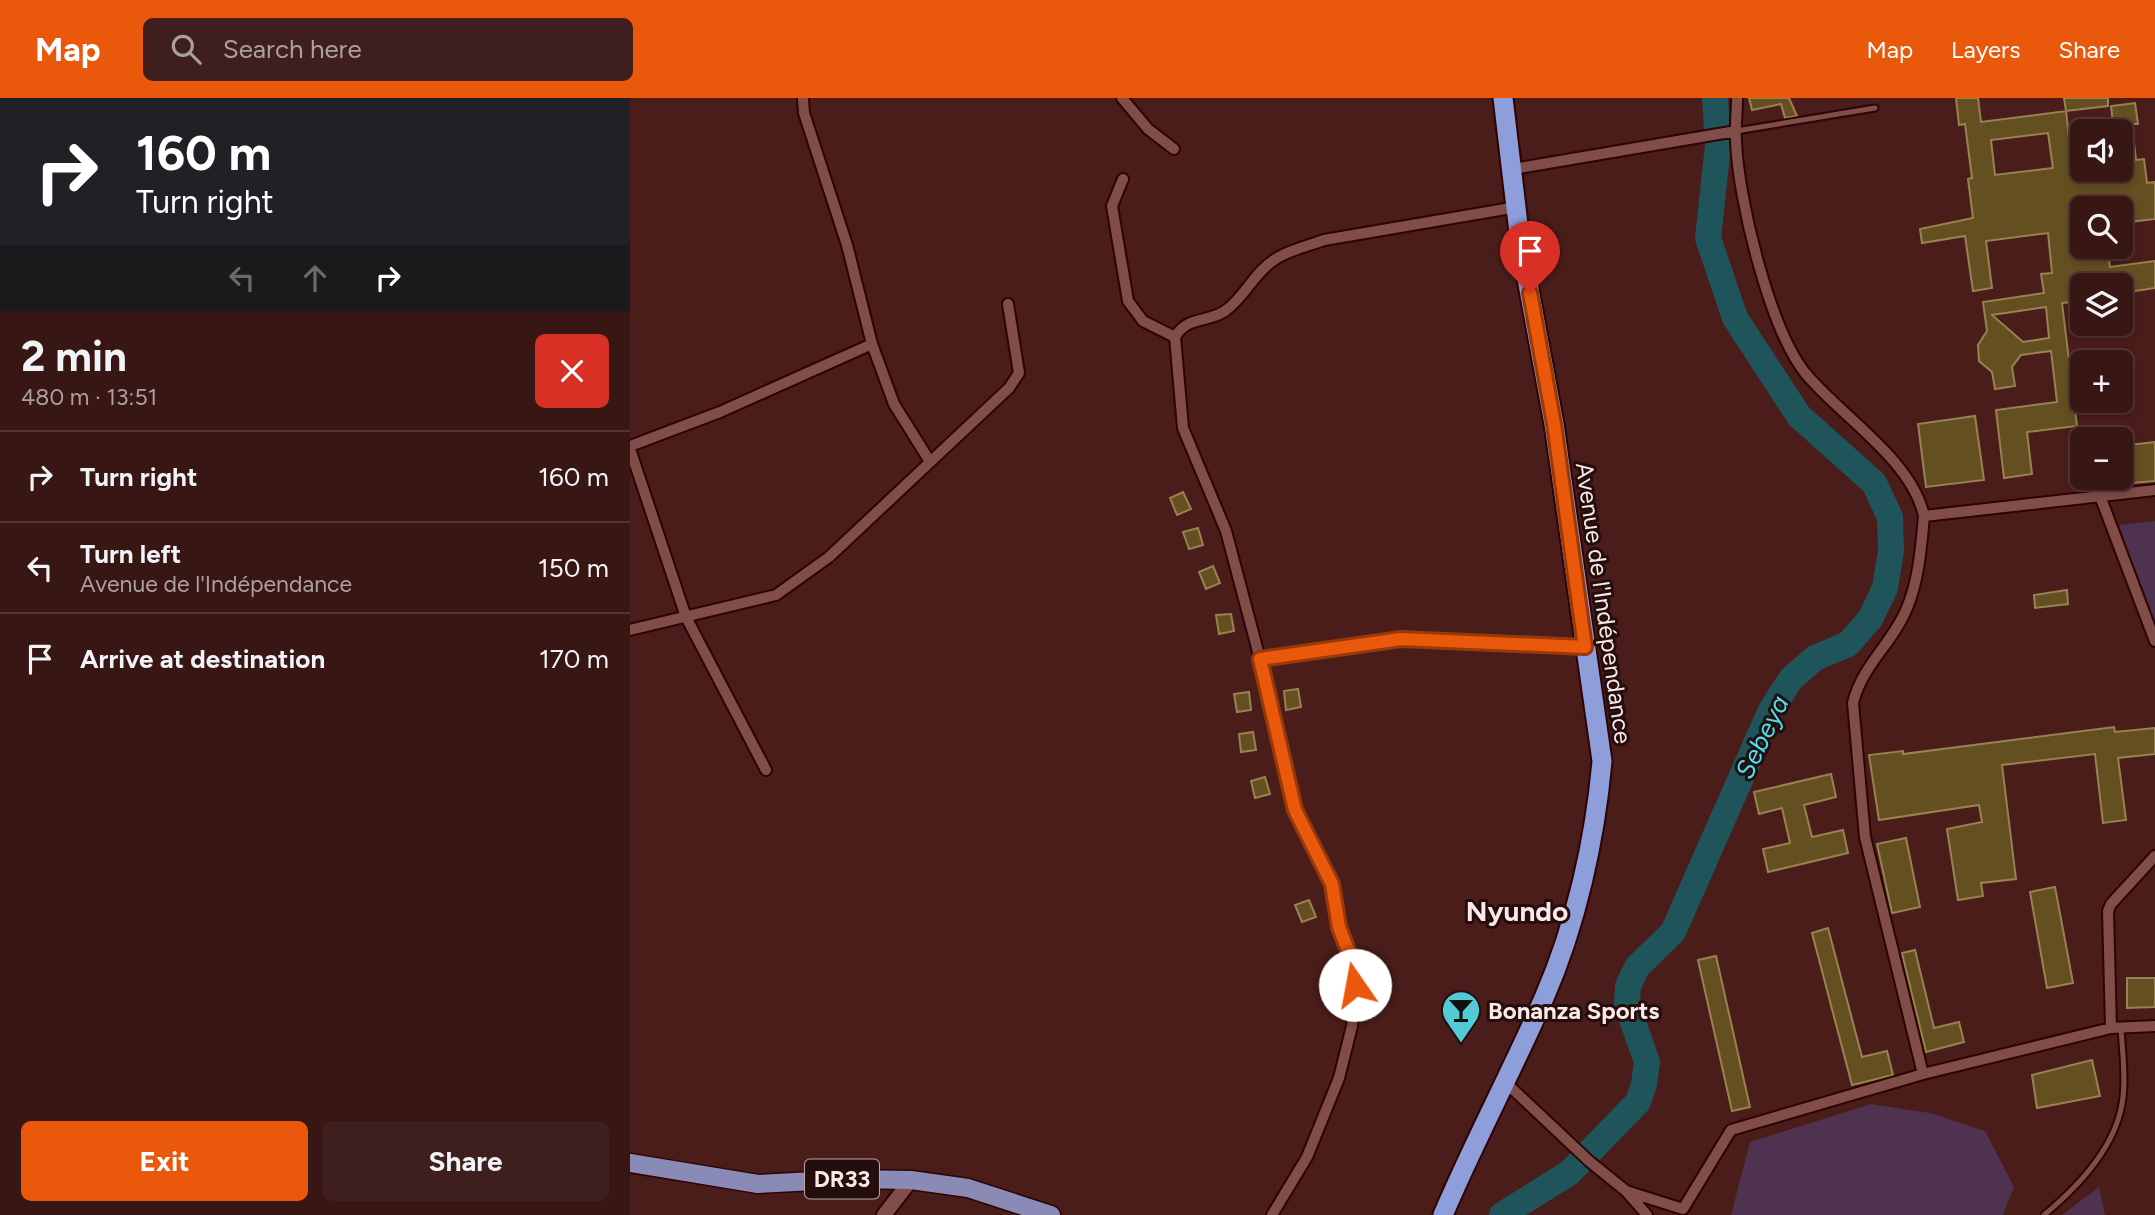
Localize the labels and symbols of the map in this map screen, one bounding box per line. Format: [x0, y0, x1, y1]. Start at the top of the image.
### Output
pin [1500, 221, 1560, 293]
street label: Avenue de l'Indépendance [1570, 460, 1638, 746]
water label: Sebeya [1728, 690, 1796, 784]
district label: Nyundo [1466, 894, 1568, 928]
position arrow [1318, 948, 1392, 1022]
bar icon: Bonanza Sports [1440, 989, 1482, 1044]
place label: Bonanza Sports [1488, 996, 1660, 1025]
road number: DR33 [805, 1160, 879, 1198]

